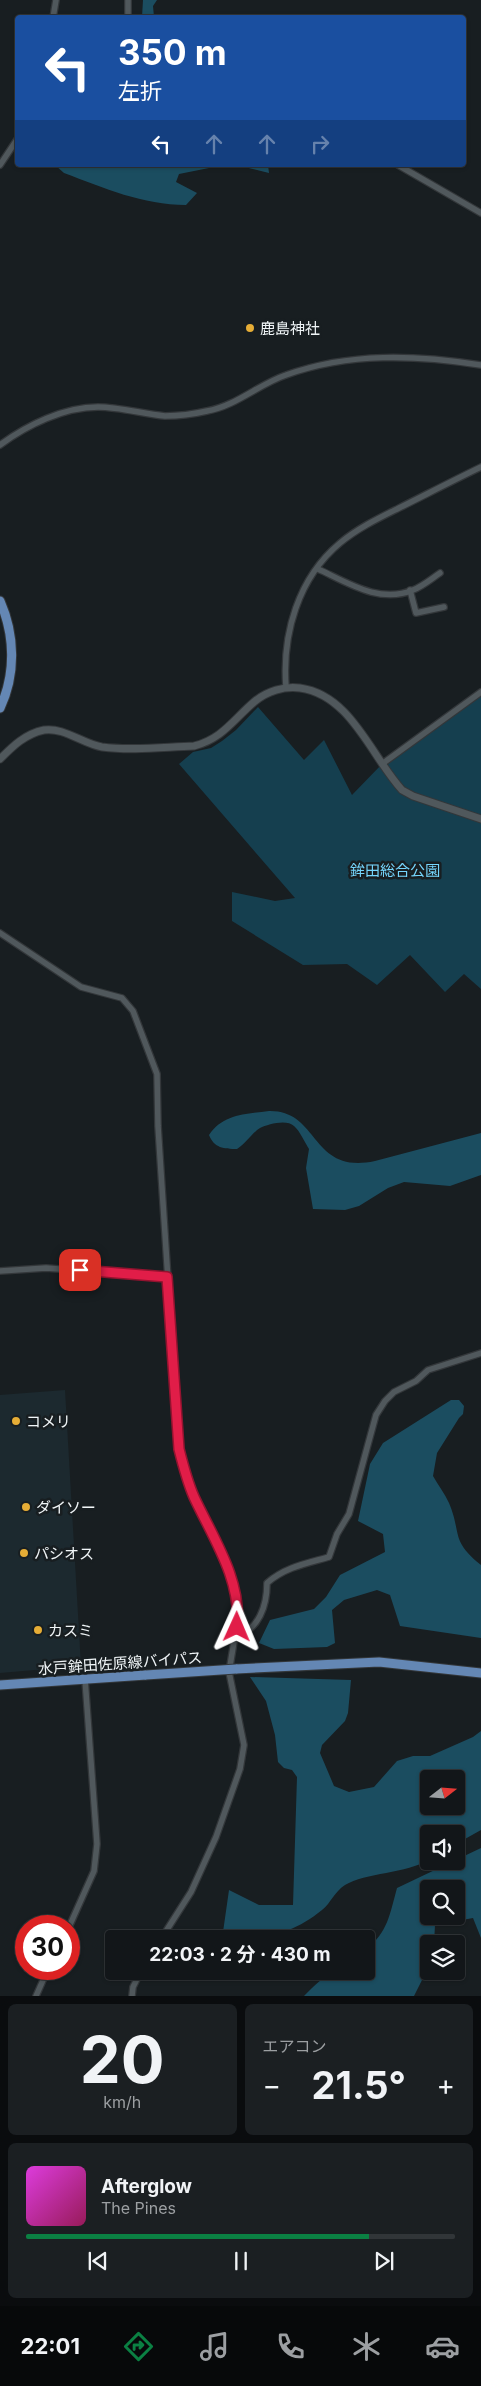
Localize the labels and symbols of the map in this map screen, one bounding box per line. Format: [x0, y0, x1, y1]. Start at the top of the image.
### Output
place label: 鹿島神社 [260, 319, 320, 338]
marker: 鹿島神社 [244, 322, 256, 334]
park label: 鉾田総合公園 [350, 861, 440, 880]
pin [59, 1249, 101, 1291]
place label: コメリ [26, 1412, 71, 1431]
marker: コメリ [10, 1415, 22, 1427]
place label: ダイソー [36, 1498, 96, 1517]
marker: ダイソー [20, 1501, 32, 1513]
place label: パシオス [34, 1544, 94, 1563]
marker: パシオス [18, 1547, 30, 1559]
position arrow [210, 1600, 262, 1652]
place label: カスミ [48, 1621, 93, 1640]
marker: カスミ [32, 1624, 44, 1636]
street label: 水戸鉾田佐原線バイパス [37, 1648, 203, 1678]
north arrow [420, 1770, 465, 1815]
speed limit sign: 30 [15, 1915, 80, 1980]

